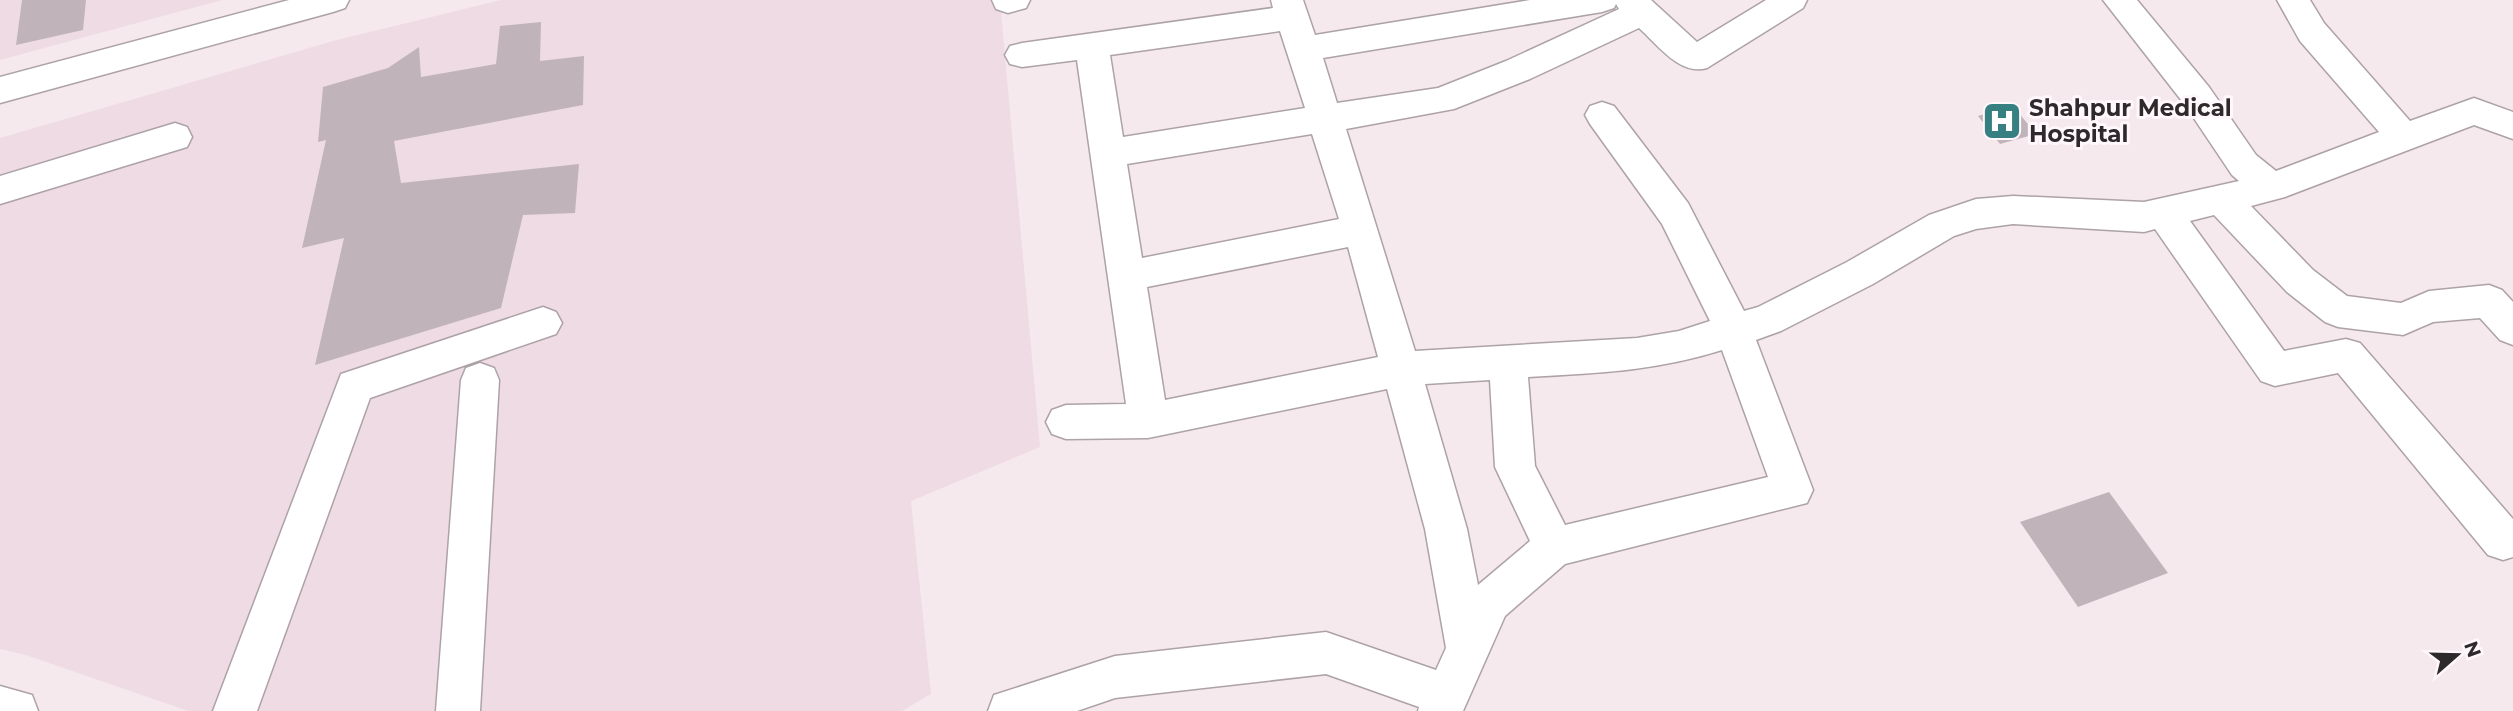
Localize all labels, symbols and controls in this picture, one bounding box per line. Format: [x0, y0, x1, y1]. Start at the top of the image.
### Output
place label: Shahpur Medical Hospital [2029, 94, 2232, 148]
hospital icon: Shahpur Medical Hospital [1981, 100, 2023, 142]
north arrow [2422, 620, 2492, 690]
text: N [2459, 638, 2486, 661]

